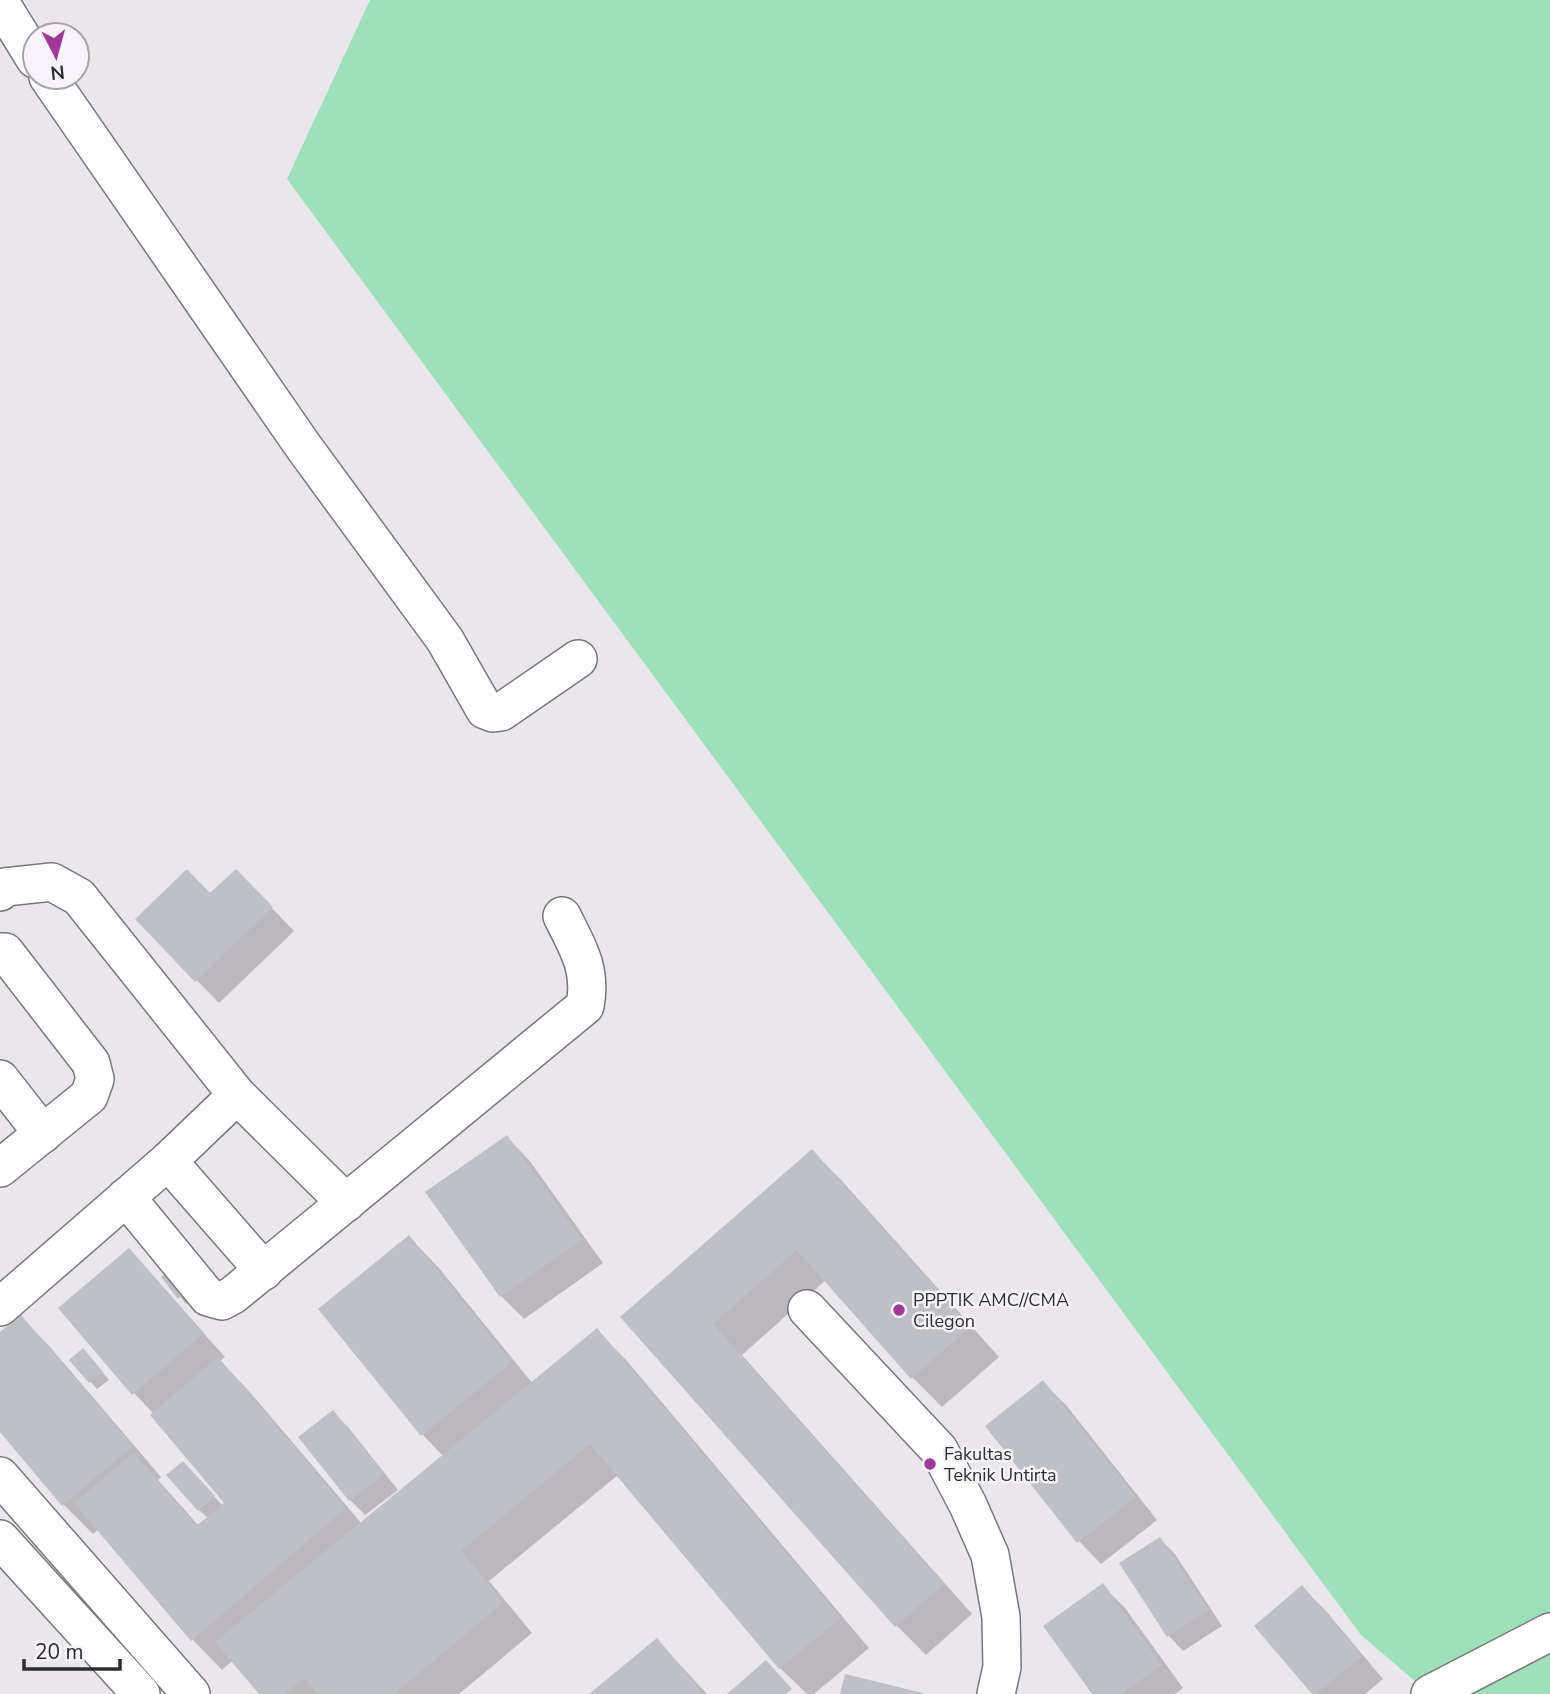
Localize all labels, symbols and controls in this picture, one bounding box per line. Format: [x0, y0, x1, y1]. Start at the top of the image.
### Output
north arrow [21, 21, 91, 91]
text: N [49, 58, 66, 86]
place label: PPPTIK AMC//CMA Cilegon [913, 1288, 1069, 1333]
marker: PPPTIK AMC//CMA Cilegon [891, 1302, 907, 1318]
place label: Fakultas Teknik Untirta [944, 1442, 1057, 1487]
marker: Fakultas Teknik Untirta [922, 1456, 938, 1472]
scale bar [24, 1628, 121, 1672]
text: 20 m [35, 1638, 84, 1666]

